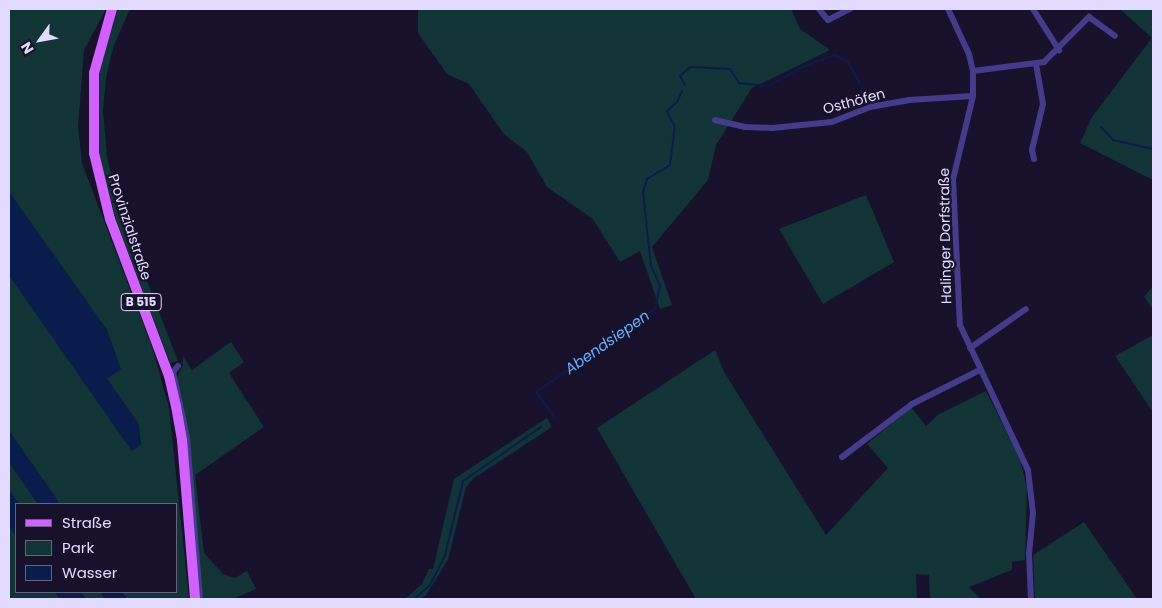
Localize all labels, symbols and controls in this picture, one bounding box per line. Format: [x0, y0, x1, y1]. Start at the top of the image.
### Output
north arrow [15, 15, 65, 65]
text: N [16, 38, 39, 58]
street label: Osthöfen [821, 85, 887, 117]
street label: Halinger Dorfstraße [935, 168, 955, 304]
street label: Provinzialstraße [105, 172, 155, 282]
road number: B 515 [120, 292, 162, 312]
water label: Abendsiepen [561, 306, 653, 378]
legend [15, 503, 178, 593]
text: Straße [62, 512, 112, 533]
text: Park [62, 537, 94, 558]
text: Wasser [62, 562, 117, 583]

